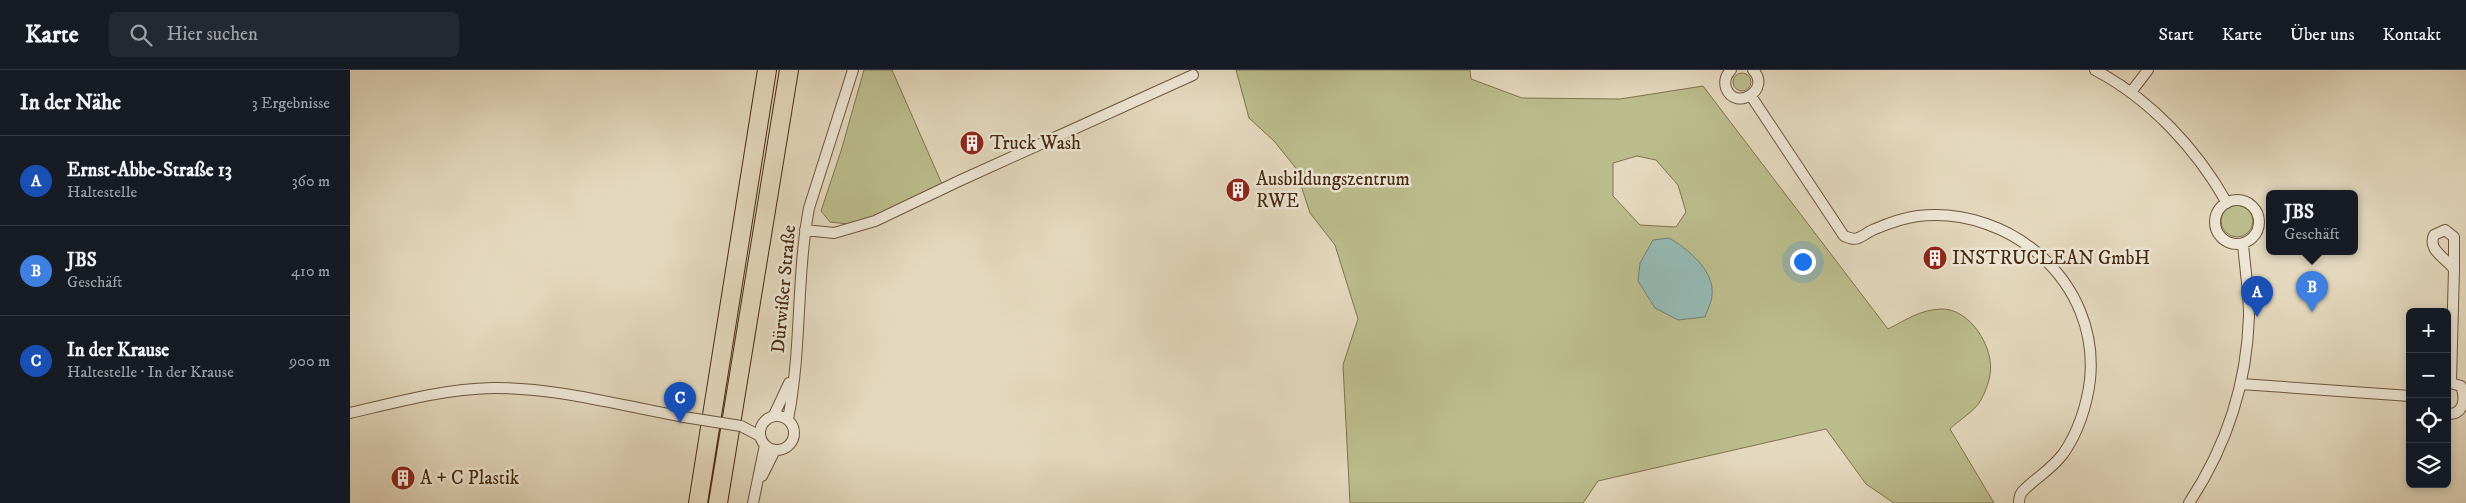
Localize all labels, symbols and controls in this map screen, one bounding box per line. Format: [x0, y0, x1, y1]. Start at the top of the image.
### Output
search box [109, 12, 459, 57]
text: Karte [25, 20, 79, 50]
icon: search [127, 21, 155, 49]
text: Hier suchen [167, 23, 258, 46]
text: Start [2158, 24, 2194, 46]
text: Karte [2222, 24, 2262, 46]
text: Über uns [2290, 24, 2354, 46]
text: Kontakt [2382, 24, 2441, 46]
text: In der Nähe [20, 90, 121, 116]
text: 3 Ergebnisse [252, 93, 330, 113]
building icon: Truck Wash [959, 130, 985, 156]
place label: Truck Wash [990, 132, 1081, 155]
text: Ernst-Abbe-Straße 13 [67, 159, 232, 182]
place label: Ausbildungszentrum RWE [1256, 168, 1410, 213]
text: A [31, 171, 41, 191]
text: 360 m [292, 171, 330, 191]
building icon: Ausbildungszentrum RWE [1225, 177, 1251, 203]
text: Haltestelle [67, 182, 137, 202]
popup [2266, 190, 2358, 255]
text: JBS [2284, 201, 2314, 224]
street label: Dürwißer Straße [767, 224, 801, 354]
text: Geschäft [2284, 224, 2340, 244]
building icon: INSTRUCLEAN GmbH [1922, 245, 1948, 271]
place label: INSTRUCLEAN GmbH [1952, 247, 2150, 270]
text: JBS [67, 249, 97, 272]
your location [1790, 249, 1816, 275]
text: B [31, 261, 41, 281]
text: 410 m [291, 261, 330, 281]
pin: B [2296, 271, 2328, 312]
text: Geschäft [67, 272, 122, 292]
pin: A [2241, 276, 2273, 317]
map controls [2406, 308, 2451, 488]
button: + [2406, 308, 2451, 353]
text: In der Krause [67, 339, 169, 362]
text: C [31, 351, 41, 371]
text: 900 m [289, 351, 330, 371]
button: − [2406, 353, 2451, 398]
text: Haltestelle · In der Krause [67, 362, 234, 382]
pin: C [664, 382, 696, 423]
button: locate [2406, 398, 2451, 443]
button: layers [2406, 443, 2451, 488]
building icon: A + C Plastik [390, 465, 416, 491]
place label: A + C Plastik [420, 467, 520, 490]

